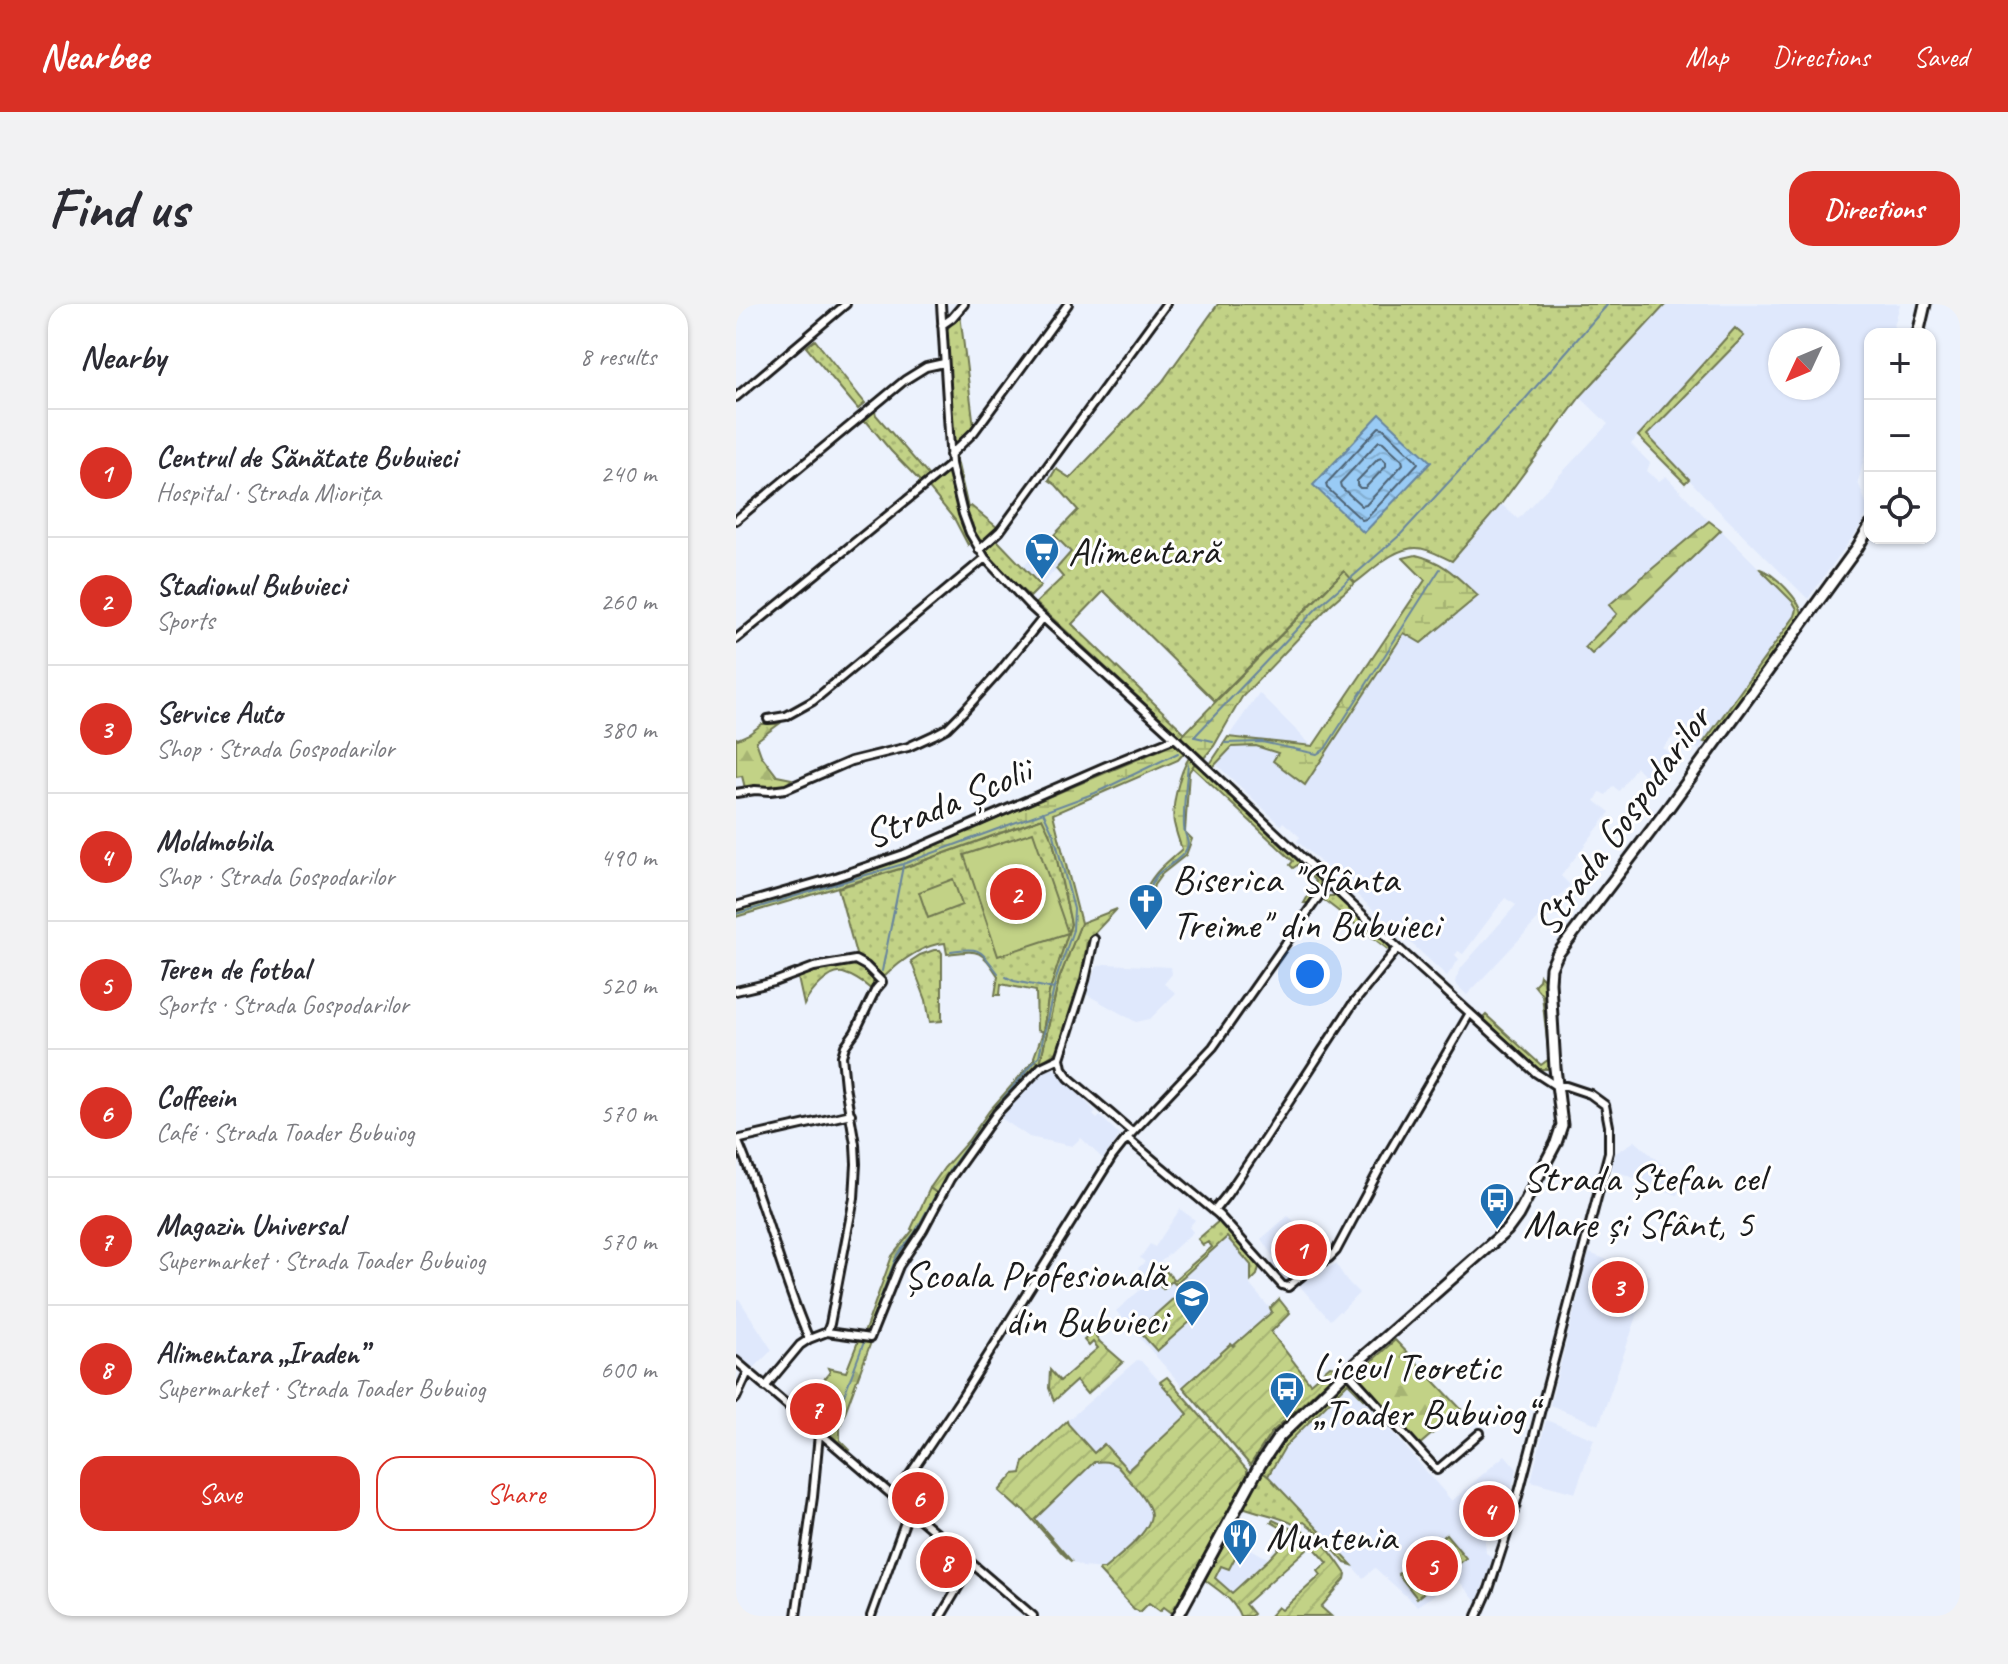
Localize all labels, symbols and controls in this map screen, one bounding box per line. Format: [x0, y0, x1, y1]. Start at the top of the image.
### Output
text: Nearbee [40, 33, 148, 80]
text: Map [1685, 39, 1728, 74]
text: Directions [1772, 39, 1870, 74]
text: Saved [1914, 39, 1968, 74]
button: Directions [1789, 171, 1960, 246]
text: Find us [48, 173, 188, 244]
north arrow [1768, 328, 1840, 400]
map controls [1864, 328, 1936, 544]
button: + [1864, 328, 1936, 400]
text: Nearby [80, 335, 166, 378]
text: 8 results [580, 340, 656, 373]
button: − [1864, 400, 1936, 472]
text: Centrul de Sănătate Bubuieci [156, 438, 457, 476]
text: 1 [100, 457, 112, 490]
text: 240 m [600, 457, 656, 490]
button: locate [1864, 472, 1936, 544]
text: Hospital · Strada Miorița [156, 476, 381, 509]
place label: Alimentară [1068, 526, 1223, 576]
supermarket icon: Alimentară [1023, 531, 1061, 581]
text: Stadionul Bubuieci [156, 566, 346, 604]
text: 2 [100, 585, 112, 618]
text: 260 m [600, 585, 656, 618]
text: Sports [156, 604, 214, 637]
street label: Strada Gospodarilor [1522, 693, 1724, 945]
text: Service Auto [156, 694, 283, 732]
text: 3 [100, 713, 112, 746]
text: 380 m [600, 713, 656, 746]
text: Shop · Strada Gospodarilor [156, 732, 395, 765]
street label: Strada Școlii [856, 744, 1042, 860]
text: Moldmobila [156, 822, 272, 860]
text: 4 [100, 841, 112, 874]
text: 490 m [600, 841, 656, 874]
place label: Biserica "Sfânta Treime" din Bubuieci [1172, 854, 1444, 950]
text: Shop · Strada Gospodarilor [156, 860, 395, 893]
pin: 2 [990, 864, 1042, 924]
church icon: Biserica "Sfânta Treime" din Bubuieci [1127, 882, 1165, 932]
text: Teren de fotbal [156, 950, 309, 988]
your location [1290, 954, 1330, 994]
text: 5 [100, 969, 112, 1002]
text: 520 m [600, 969, 656, 1002]
text: Sports · Strada Gospodarilor [156, 988, 409, 1021]
text: Coffeein [156, 1078, 236, 1116]
text: 6 [100, 1097, 112, 1130]
text: 570 m [600, 1097, 656, 1130]
text: Café · Strada Toader Bubuiog [156, 1116, 415, 1149]
place label: Strada Ștefan cel Mare și Sfânt, 5 [1523, 1153, 1771, 1249]
bus stop icon: Strada Ștefan cel Mare și Sfânt, 5 [1478, 1181, 1516, 1231]
text: Magazin Universal [156, 1206, 344, 1244]
pin: 1 [1275, 1220, 1327, 1280]
text: 7 [100, 1225, 112, 1258]
text: 570 m [600, 1225, 656, 1258]
text: Supermarket · Strada Toader Bubuiog [156, 1244, 485, 1277]
place label: Școala Profesională din Bubuieci [904, 1250, 1171, 1346]
pin: 3 [1592, 1257, 1644, 1317]
school or university icon: Școala Profesională din Bubuieci [1173, 1278, 1211, 1328]
text: Alimentara „Iraden” [156, 1334, 367, 1372]
place label: Liceul Teoretic „Toader Bubuiog“ [1313, 1342, 1544, 1438]
text: 8 [100, 1353, 112, 1386]
text: 600 m [600, 1353, 656, 1386]
bus stop icon: Liceul Teoretic „Toader Bubuiog“ [1268, 1370, 1306, 1420]
text: Supermarket · Strada Toader Bubuiog [156, 1372, 485, 1405]
pin: 7 [790, 1379, 842, 1439]
button: Save [80, 1456, 360, 1531]
button: Share [376, 1456, 656, 1531]
pin: 6 [892, 1468, 944, 1528]
pin: 4 [1463, 1481, 1515, 1541]
place label: Muntenia [1266, 1512, 1399, 1562]
restaurant icon: Muntenia [1221, 1517, 1259, 1567]
pin: 8 [920, 1532, 972, 1592]
pin: 5 [1406, 1536, 1458, 1596]

